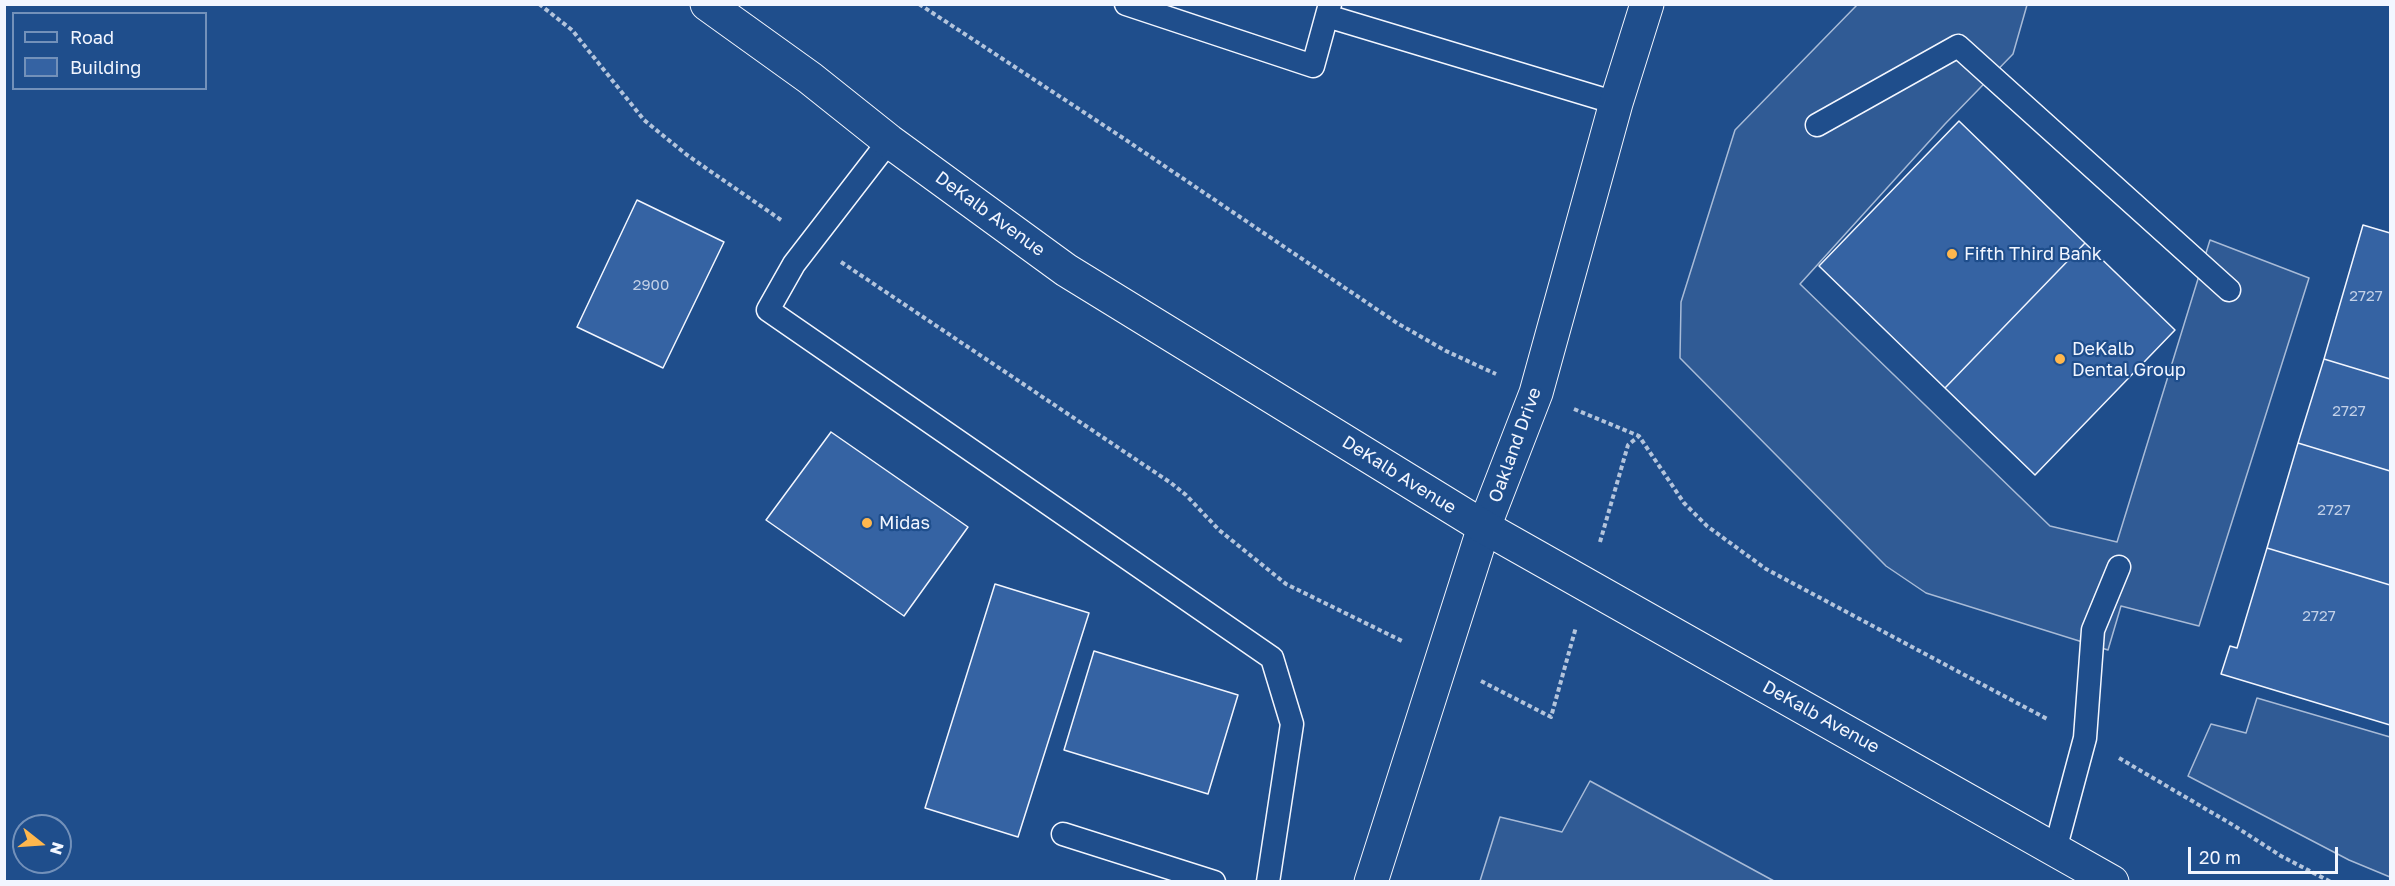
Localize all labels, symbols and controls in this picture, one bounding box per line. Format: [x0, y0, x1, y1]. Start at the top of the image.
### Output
legend [12, 12, 207, 90]
text: Road [70, 26, 114, 48]
text: Building [70, 56, 141, 78]
street label: DeKalb Avenue [931, 167, 1049, 261]
place label: Fifth Third Bank [1964, 243, 2102, 265]
marker: Fifth Third Bank [1945, 247, 1959, 261]
house number: 2900 [633, 276, 669, 294]
house number: 2727 [2349, 287, 2383, 305]
place label: DeKalb Dental Group [2072, 338, 2186, 380]
marker: DeKalb Dental Group [2053, 352, 2067, 366]
street label: Oakland Drive [1484, 385, 1546, 505]
house number: 2727 [2332, 402, 2366, 420]
street label: DeKalb Avenue [1338, 431, 1460, 519]
house number: 2727 [2317, 501, 2351, 519]
place label: Midas [879, 512, 930, 534]
marker: Midas [860, 516, 874, 530]
house number: 2727 [2302, 607, 2336, 625]
street label: DeKalb Avenue [1759, 676, 1883, 758]
north arrow [12, 814, 72, 874]
scale bar [2191, 835, 2341, 873]
text: N [46, 840, 69, 857]
text: 20 m [2199, 846, 2241, 868]

